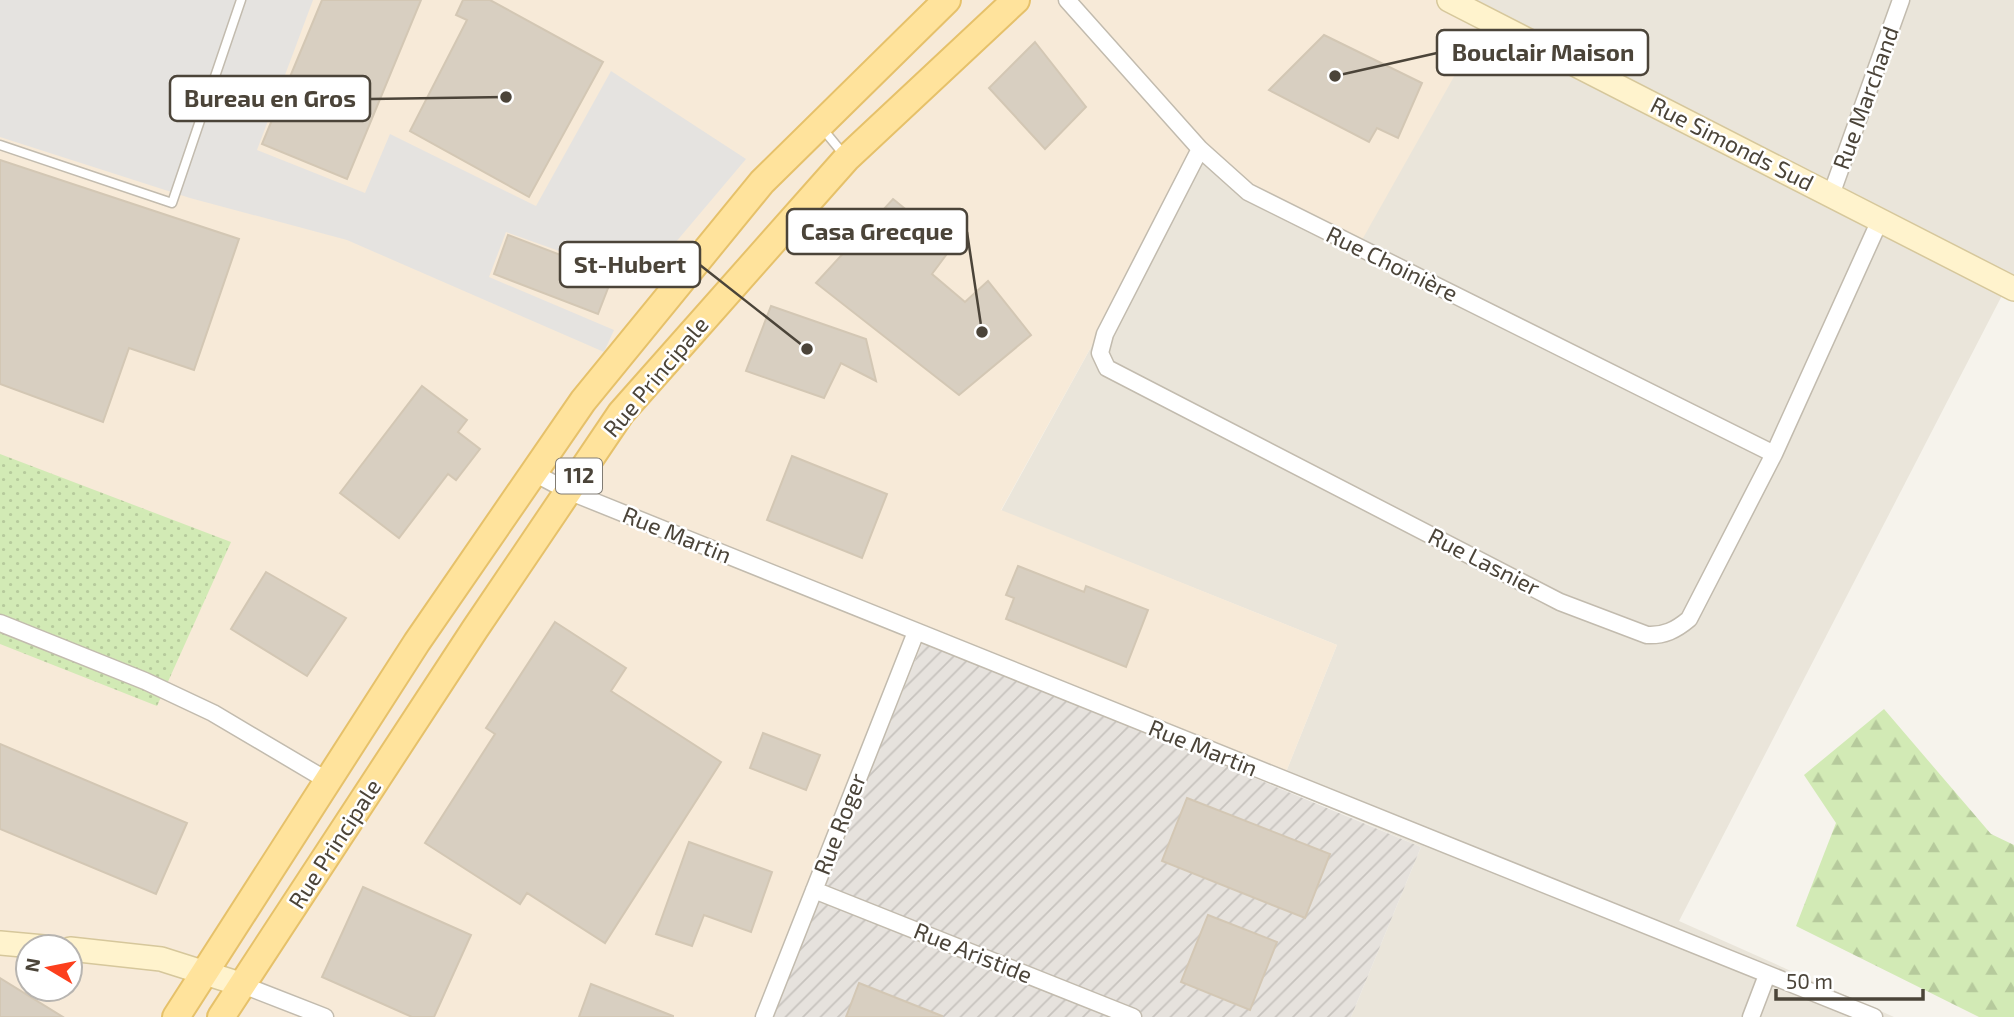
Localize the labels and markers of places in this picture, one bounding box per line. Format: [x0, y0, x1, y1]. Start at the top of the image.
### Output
callout: Bouclair Maison [1437, 30, 1648, 75]
callout: Bureau en Gros [170, 76, 370, 121]
callout: Casa Grecque [787, 209, 967, 254]
callout: St-Hubert [560, 242, 700, 287]

